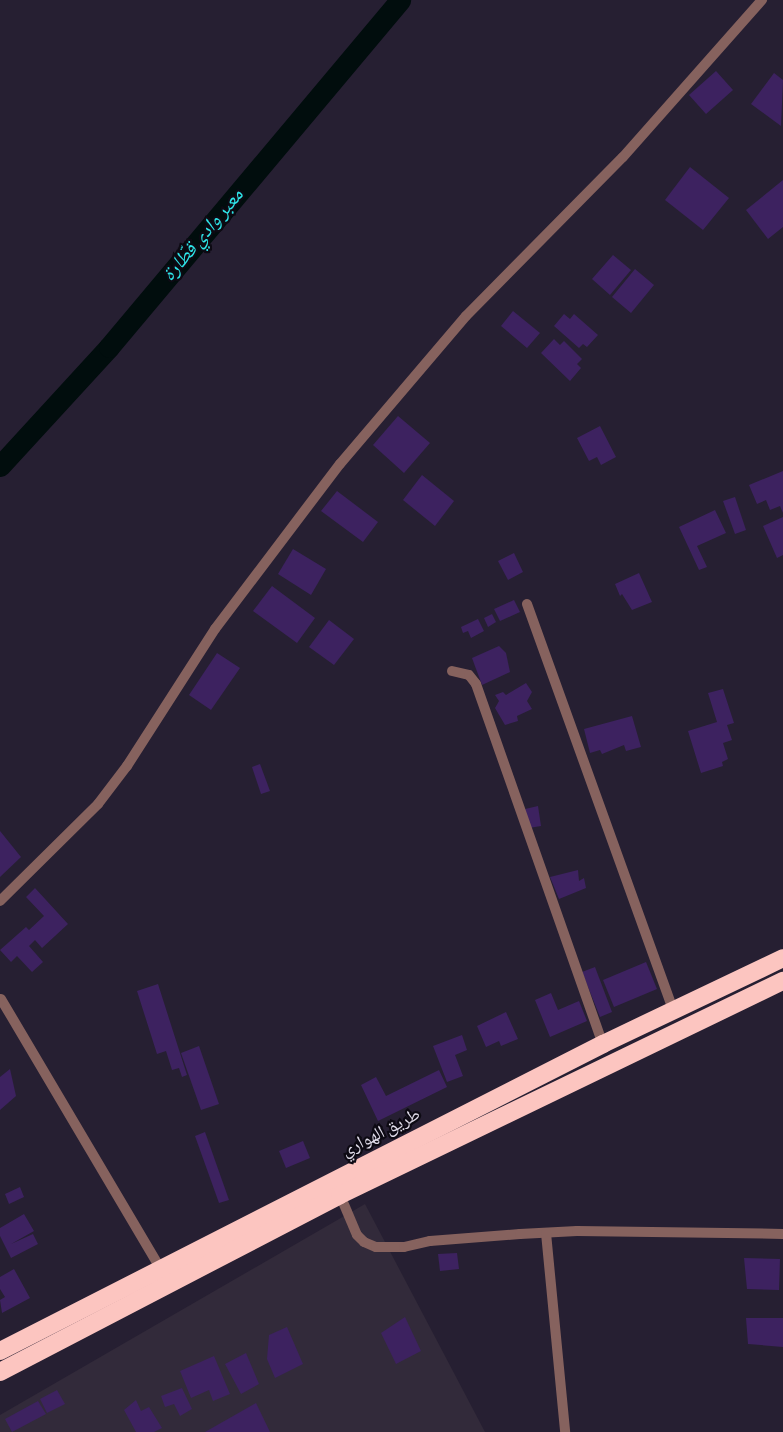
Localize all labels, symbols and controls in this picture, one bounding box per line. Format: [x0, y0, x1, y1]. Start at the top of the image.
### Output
water label: معبر وادي قطّارة [157, 184, 249, 286]
street label: طريق الهواري [338, 1104, 424, 1162]

